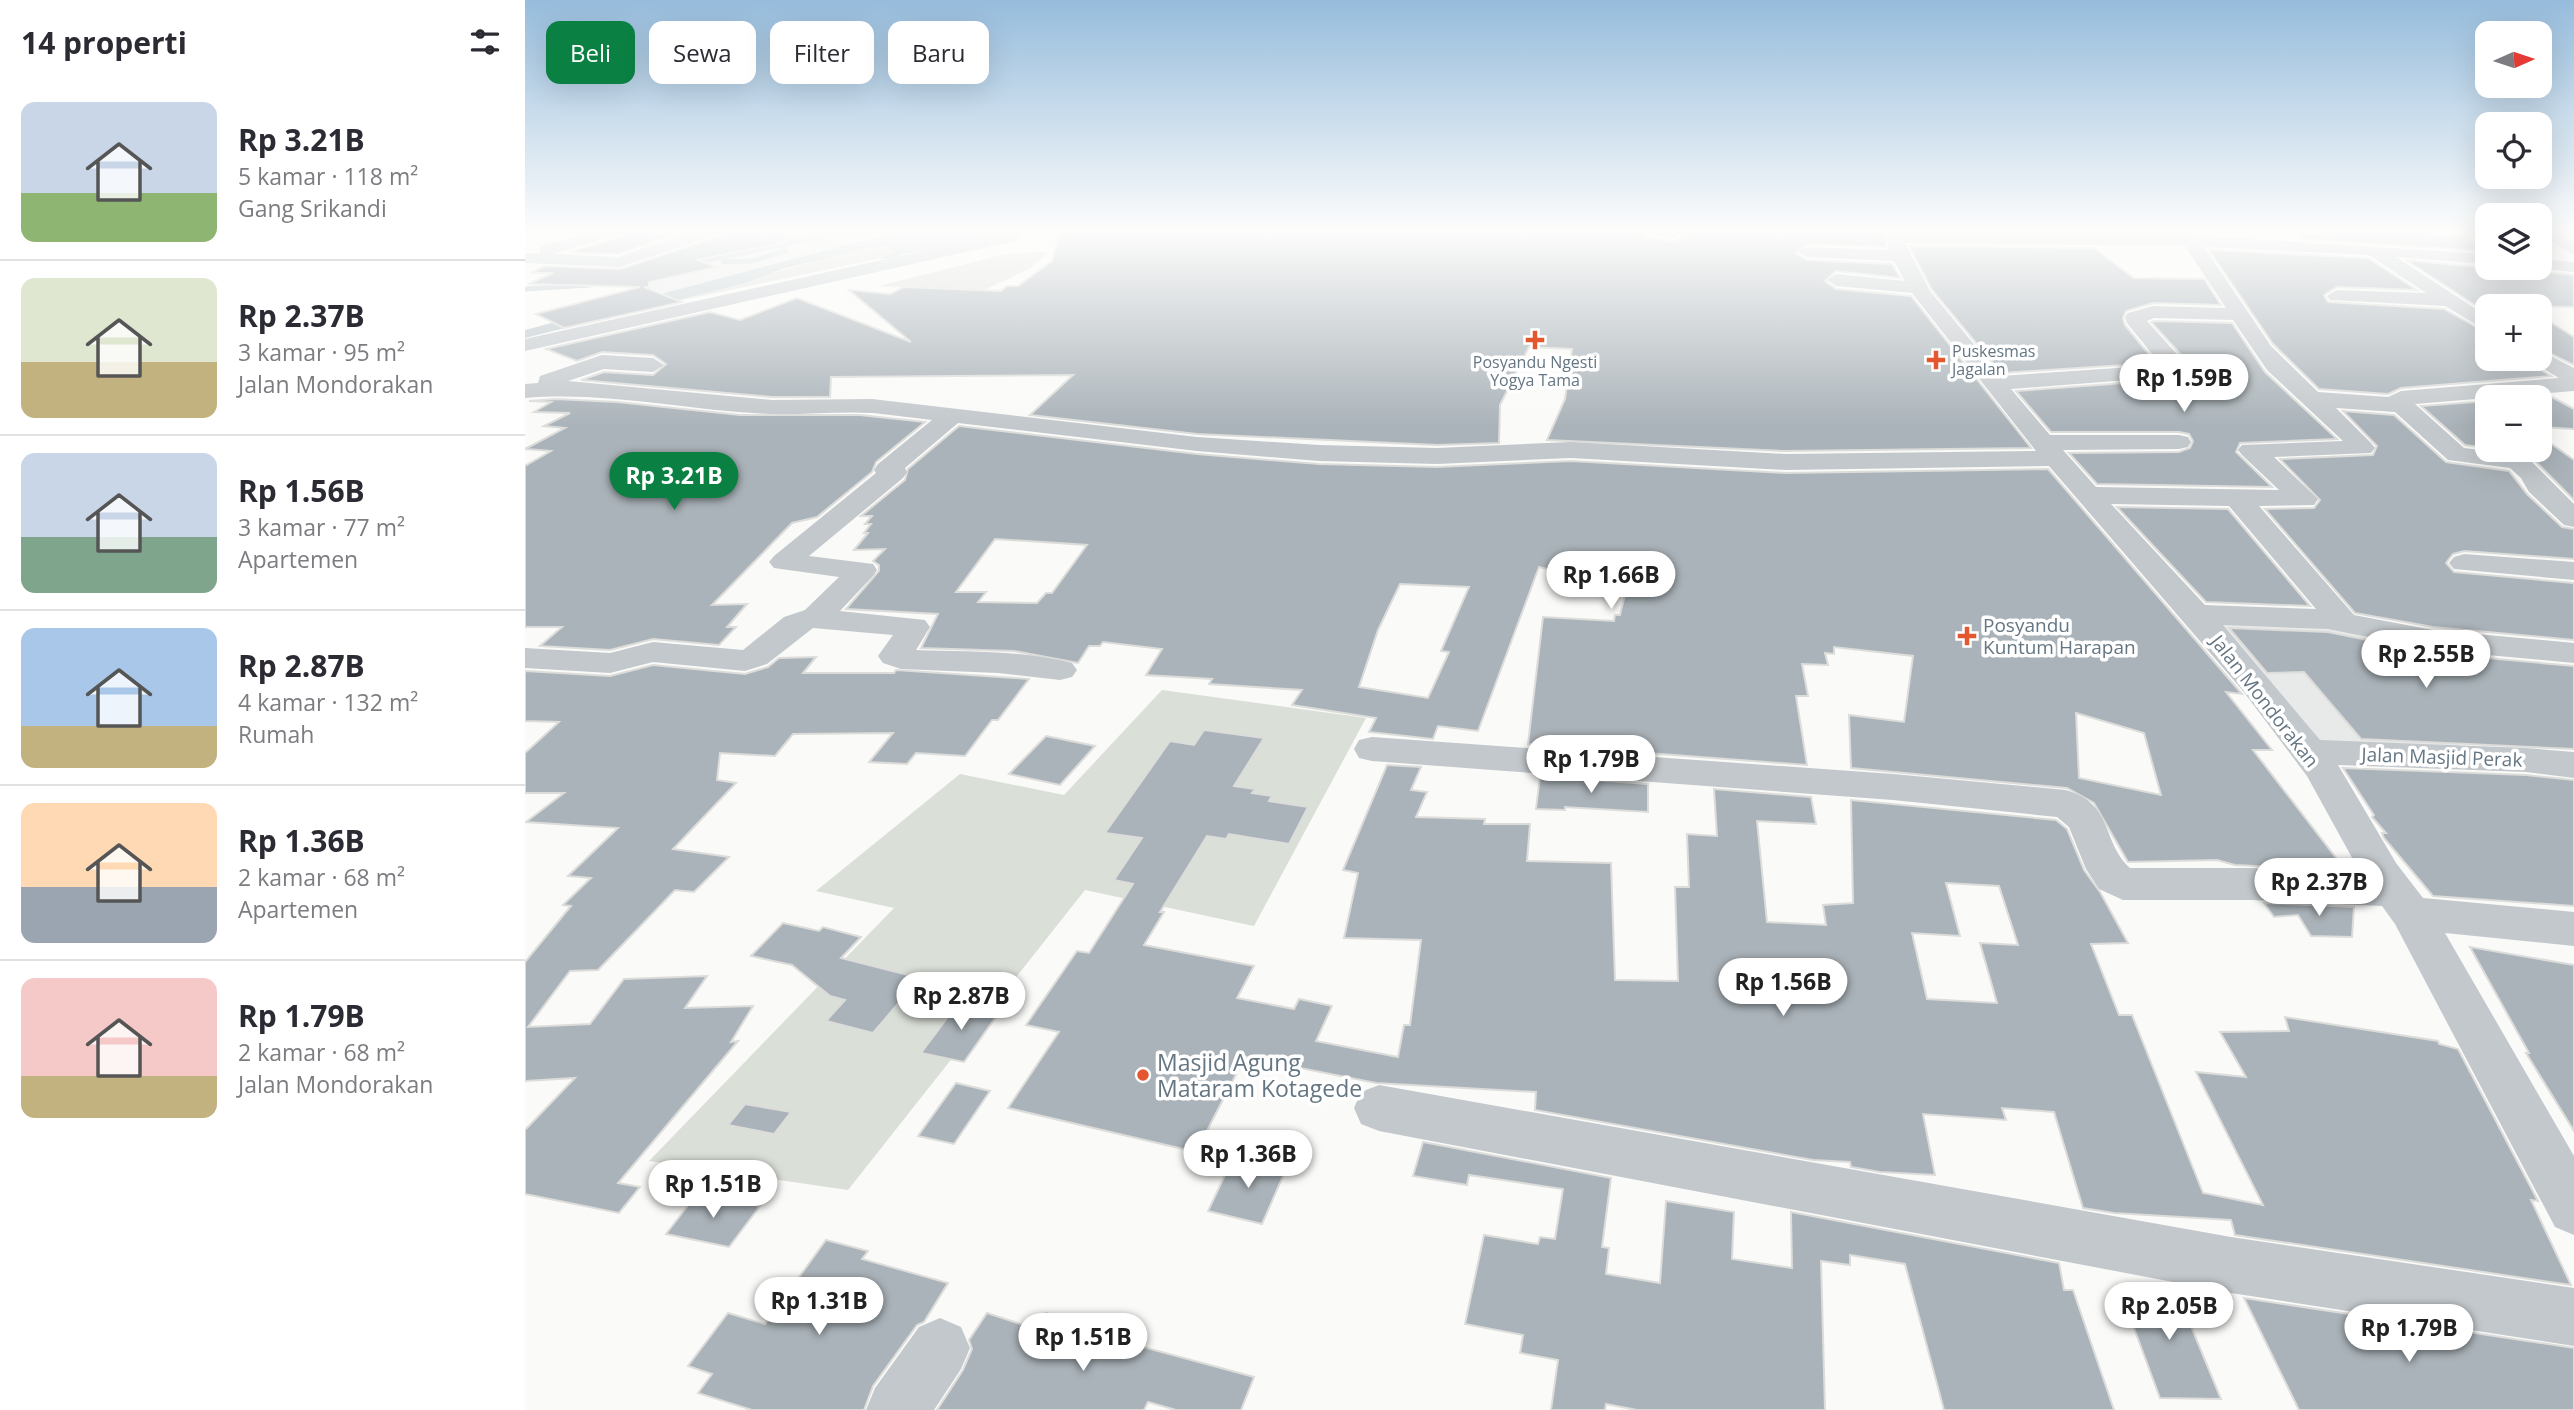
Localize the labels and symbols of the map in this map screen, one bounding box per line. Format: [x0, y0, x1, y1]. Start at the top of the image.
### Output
north arrow [2475, 21, 2551, 98]
marker: Posyandu Ngesti Yogya Tama [1525, 330, 1545, 350]
place label: Puskesmas Jagalan [1950, 340, 2035, 380]
marker: Puskesmas Jagalan [1926, 350, 1946, 370]
place label: Posyandu Ngesti Yogya Tama [1473, 351, 1597, 391]
pin: Rp 1.59B [2112, 354, 2256, 414]
pin: Rp 3.21B [602, 452, 746, 512]
pin: Rp 1.66B [1539, 552, 1683, 611]
place label: Posyandu Kuntum Harapan [1983, 612, 2136, 660]
marker: Posyandu Kuntum Harapan [1957, 626, 1977, 646]
street label: Jalan Mondorakan [2204, 628, 2325, 773]
pin: Rp 2.55B [2354, 630, 2498, 690]
pin: Rp 1.79B [1519, 736, 1663, 795]
street label: Jalan Masjid Perak [2359, 741, 2523, 773]
pin: Rp 2.37B [2247, 858, 2391, 918]
pin: Rp 1.56B [1711, 958, 1855, 1018]
pin: Rp 2.87B [889, 972, 1033, 1032]
place label: Masjid Agung Mataram Kotagede [1157, 1046, 1362, 1104]
marker: Masjid Agung Mataram Kotagede [1135, 1067, 1151, 1083]
pin: Rp 1.36B [1176, 1130, 1320, 1190]
pin: Rp 1.51B [641, 1160, 785, 1220]
pin: Rp 1.31B [747, 1278, 891, 1337]
pin: Rp 2.05B [2097, 1282, 2241, 1342]
pin: Rp 1.79B [2337, 1304, 2481, 1364]
pin: Rp 1.51B [1011, 1314, 1155, 1373]

